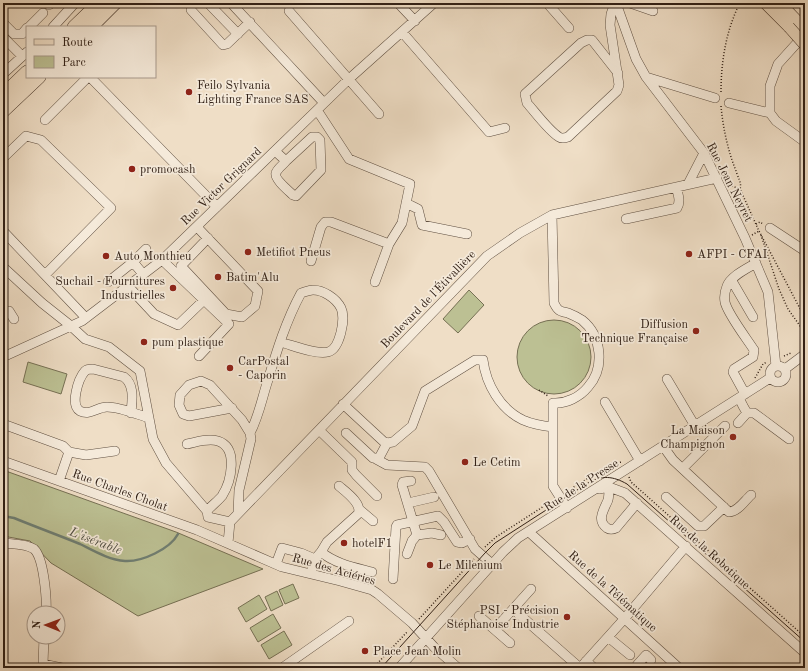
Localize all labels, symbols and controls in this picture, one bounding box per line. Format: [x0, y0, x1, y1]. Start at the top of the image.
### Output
legend [26, 26, 156, 78]
text: Route [62, 37, 93, 49]
text: Parc [62, 57, 86, 69]
place label: Feilo Sylvania Lighting France SAS [197, 80, 308, 106]
marker: Feilo Sylvania Lighting France SAS [184, 87, 194, 97]
street label: Rue Jean Neyret [704, 141, 754, 224]
street label: Rue Victor Grignard [179, 145, 264, 228]
marker: promocash [127, 164, 137, 174]
place label: promocash [140, 164, 196, 176]
street label: Boulevard de l'Étivallière [377, 246, 479, 351]
marker: Metifiot Pneus [243, 247, 253, 257]
place label: Metifiot Pneus [256, 247, 331, 259]
marker: AFPI - CFAI [684, 249, 694, 259]
place label: AFPI - CFAI [697, 249, 768, 261]
marker: Auto Monthieu [101, 251, 111, 261]
place label: Auto Monthieu [114, 251, 192, 263]
marker: Batim'Alu [213, 272, 223, 282]
place label: Batim'Alu [226, 272, 279, 284]
place label: Suchail - Fournitures Industrielles [55, 276, 165, 302]
marker: Suchail - Fournitures Industrielles [168, 283, 178, 293]
place label: Diffusion Technique Française [581, 319, 689, 345]
marker: Diffusion Technique Française [691, 326, 701, 336]
marker: pum plastique [139, 337, 149, 347]
place label: pum plastique [152, 337, 224, 349]
place label: CarPostal - Caporin [238, 356, 289, 382]
marker: CarPostal - Caporin [225, 363, 235, 373]
place label: La Maison Champignon [660, 425, 726, 451]
marker: La Maison Champignon [728, 432, 738, 442]
marker: Le Cetim [460, 457, 470, 467]
place label: Le Cetim [473, 457, 521, 469]
street label: Rue de la Presse [542, 457, 621, 514]
street label: Rue Charles Cholat [70, 468, 169, 514]
street label: Rue de la Robotique [667, 514, 752, 592]
water label: L'isérable [67, 525, 123, 557]
marker: hotelF1 [339, 538, 349, 548]
place label: hotelF1 [352, 538, 393, 550]
street label: Rue de la Télématique [566, 549, 659, 635]
street label: Rue des Aciéries [291, 552, 377, 588]
marker: Le Milenium [425, 560, 435, 570]
place label: Le Milenium [438, 560, 503, 572]
north arrow [26, 605, 66, 645]
place label: PSI - Précision Stéphanoise Industrie [446, 605, 560, 631]
marker: PSI - Précision Stéphanoise Industrie [562, 612, 572, 622]
text: N [32, 620, 43, 629]
marker: Place Jean Molin [360, 646, 370, 656]
place label: Place Jean Molin [373, 646, 462, 658]

